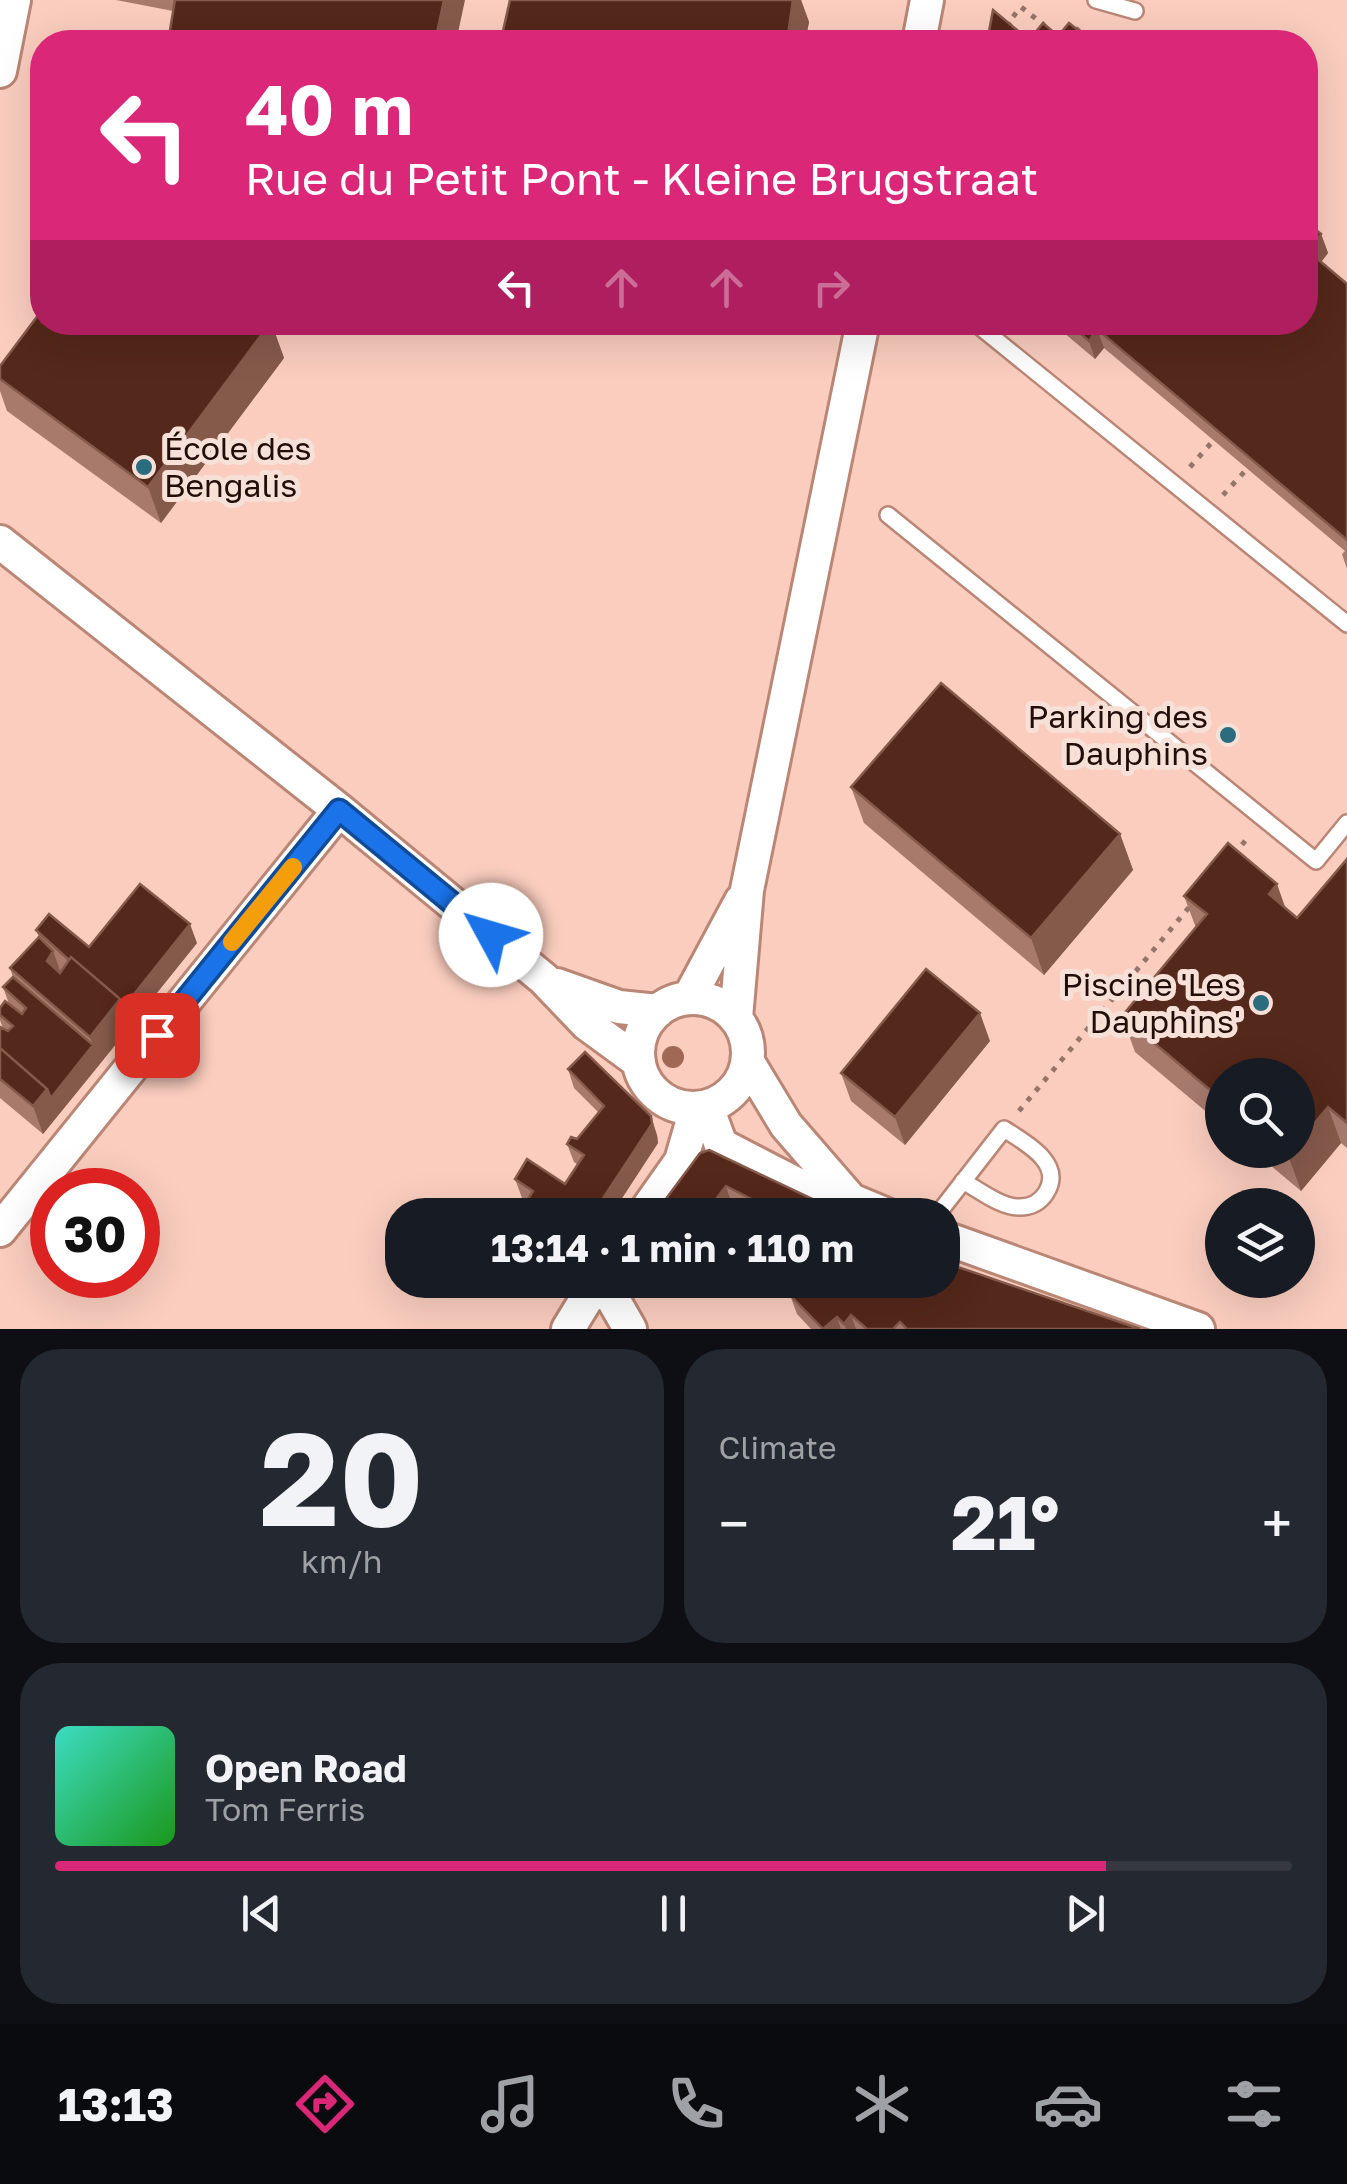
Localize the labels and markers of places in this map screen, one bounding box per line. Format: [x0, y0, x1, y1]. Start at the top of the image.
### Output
place label: École des Bengalis [164, 429, 312, 504]
marker: École des Bengalis [133, 456, 155, 478]
place label: Parking des Dauphins [1028, 697, 1208, 772]
marker: Parking des Dauphins [1217, 724, 1239, 746]
place label: Piscine 'Les Dauphins' [1062, 965, 1241, 1040]
marker: Piscine 'Les Dauphins' [1250, 992, 1272, 1014]
pin [115, 993, 200, 1078]

